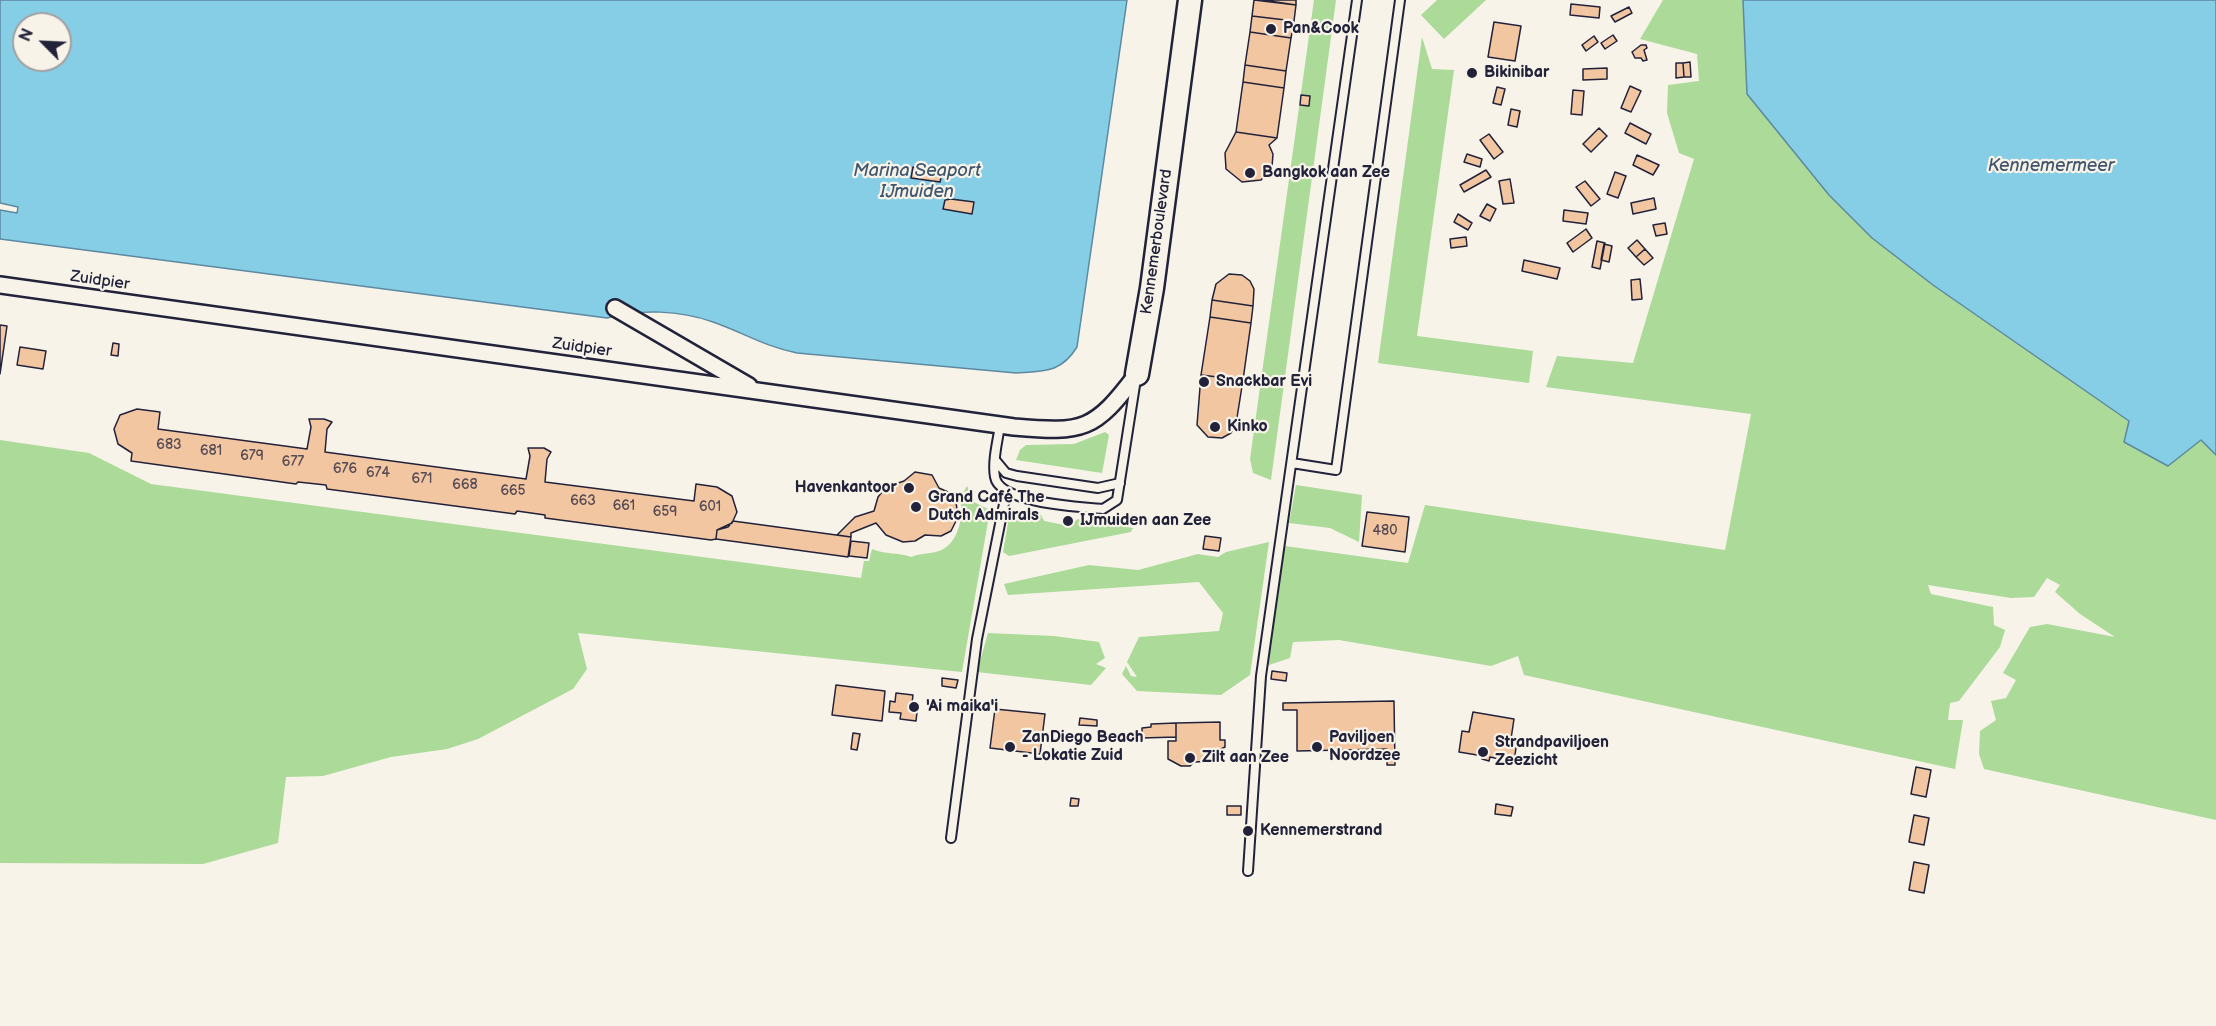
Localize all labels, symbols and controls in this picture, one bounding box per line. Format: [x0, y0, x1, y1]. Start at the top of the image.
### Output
north arrow [12, 12, 72, 72]
place label: Pan&Cook [1283, 19, 1359, 39]
marker: Pan&Cook [1264, 22, 1278, 36]
text: N [16, 26, 38, 45]
place label: Bikinibar [1484, 63, 1549, 83]
marker: Bikinibar [1465, 66, 1479, 80]
water label: Kennemermeer [1988, 155, 2114, 177]
water label: Marina Seaport IJmuiden [853, 160, 981, 202]
place label: Bangkok aan Zee [1262, 163, 1390, 183]
marker: Bangkok aan Zee [1243, 166, 1257, 180]
street label: Kennemerboulevard [1137, 168, 1177, 316]
street label: Zuidpier [69, 267, 131, 295]
street label: Zuidpier [551, 334, 613, 362]
place label: Snackbar Evi [1216, 372, 1312, 392]
marker: Snackbar Evi [1197, 375, 1211, 389]
place label: Kinko [1227, 417, 1268, 437]
marker: Kinko [1208, 420, 1222, 434]
house number: 683 [156, 437, 182, 453]
house number: 681 [200, 443, 222, 459]
house number: 679 [240, 448, 264, 464]
house number: 677 [282, 454, 304, 470]
house number: 676 [333, 461, 357, 477]
house number: 674 [366, 465, 390, 481]
house number: 671 [412, 471, 432, 487]
house number: 668 [452, 477, 478, 493]
place label: Havenkantoor [795, 478, 897, 498]
marker: Havenkantoor [902, 481, 916, 495]
house number: 665 [500, 483, 526, 499]
place label: Grand Café The Dutch Admirals [928, 488, 1044, 526]
house number: 663 [570, 493, 596, 509]
house number: 661 [613, 498, 635, 514]
house number: 601 [699, 499, 721, 515]
marker: Grand Café The Dutch Admirals [909, 500, 923, 514]
house number: 659 [653, 504, 677, 520]
place label: IJmuiden aan Zee [1080, 511, 1211, 531]
marker: IJmuiden aan Zee [1061, 514, 1075, 528]
house number: 480 [1373, 523, 1397, 539]
place label: 'Ai maika'i [926, 697, 998, 717]
marker: 'Ai maika'i [907, 700, 921, 714]
place label: ZanDiego Beach - Lokatie Zuid [1022, 728, 1144, 766]
place label: Paviljoen Noordzee [1329, 728, 1401, 766]
place label: Strandpaviljoen Zeezicht [1495, 733, 1609, 771]
marker: ZanDiego Beach - Lokatie Zuid [1003, 740, 1017, 754]
marker: Paviljoen Noordzee [1310, 740, 1324, 754]
marker: Strandpaviljoen Zeezicht [1476, 745, 1490, 759]
place label: Zilt aan Zee [1202, 748, 1289, 768]
marker: Zilt aan Zee [1183, 751, 1197, 765]
place label: Kennemerstrand [1260, 821, 1382, 841]
marker: Kennemerstrand [1241, 824, 1255, 838]

